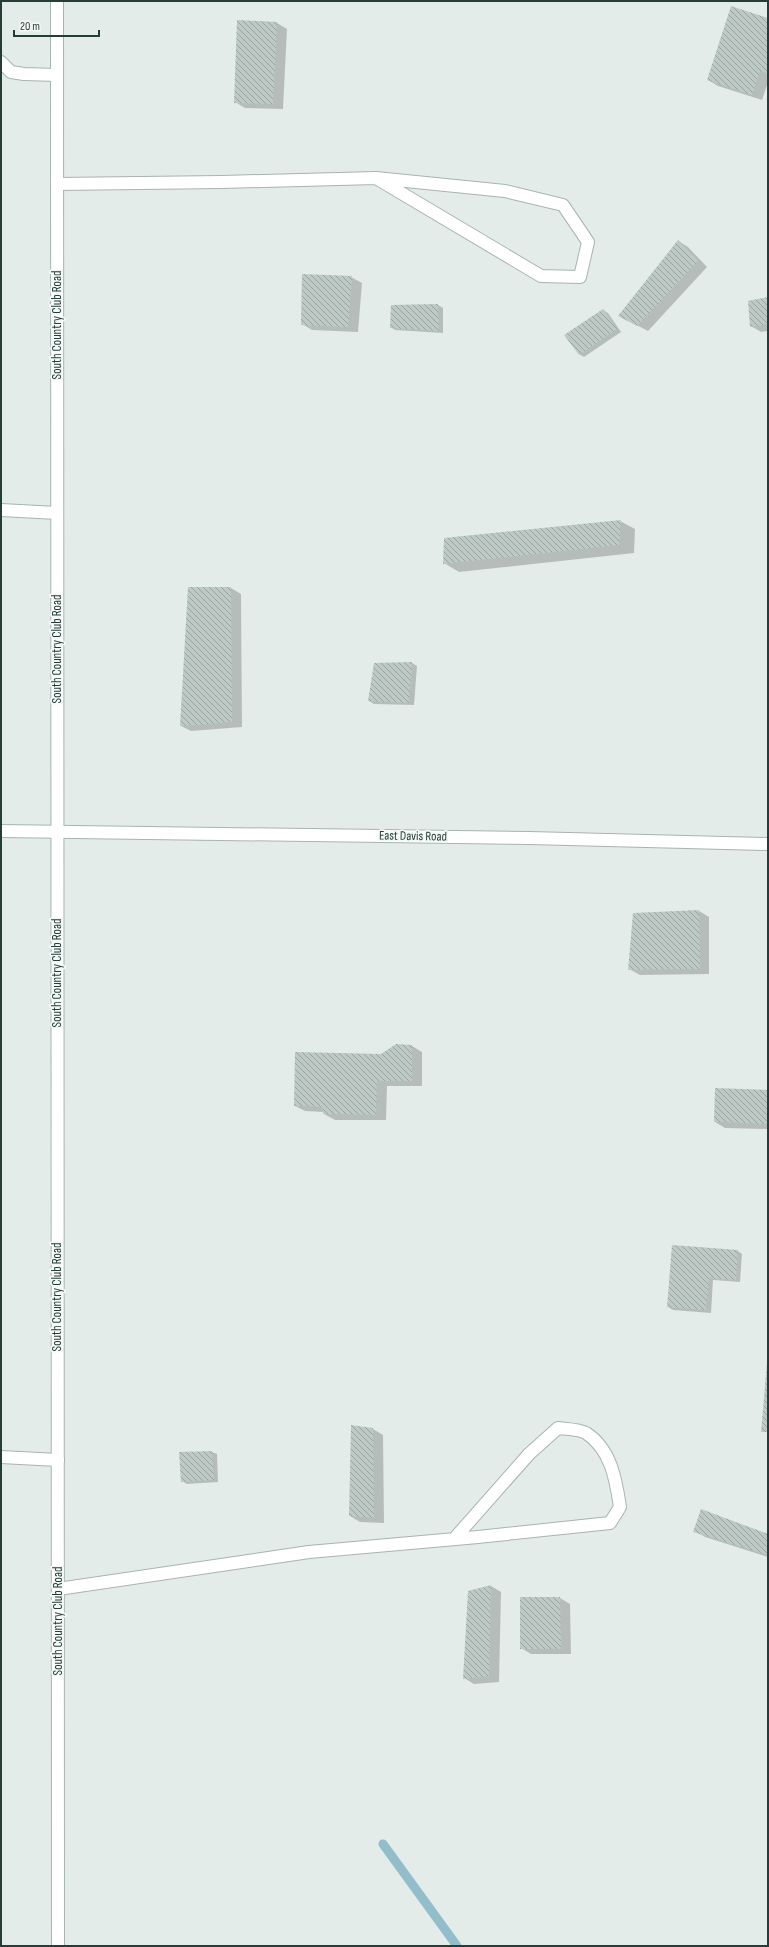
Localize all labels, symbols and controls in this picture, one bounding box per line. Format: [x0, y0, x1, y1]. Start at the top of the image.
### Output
scale bar [14, 12, 99, 38]
text: 20 m [20, 19, 40, 34]
street label: South Country Club Road [49, 271, 65, 379]
street label: South Country Club Road [49, 595, 65, 703]
street label: East Davis Road [379, 827, 447, 845]
street label: South Country Club Road [49, 919, 65, 1027]
street label: South Country Club Road [49, 1243, 65, 1351]
street label: South Country Club Road [50, 1567, 66, 1675]

